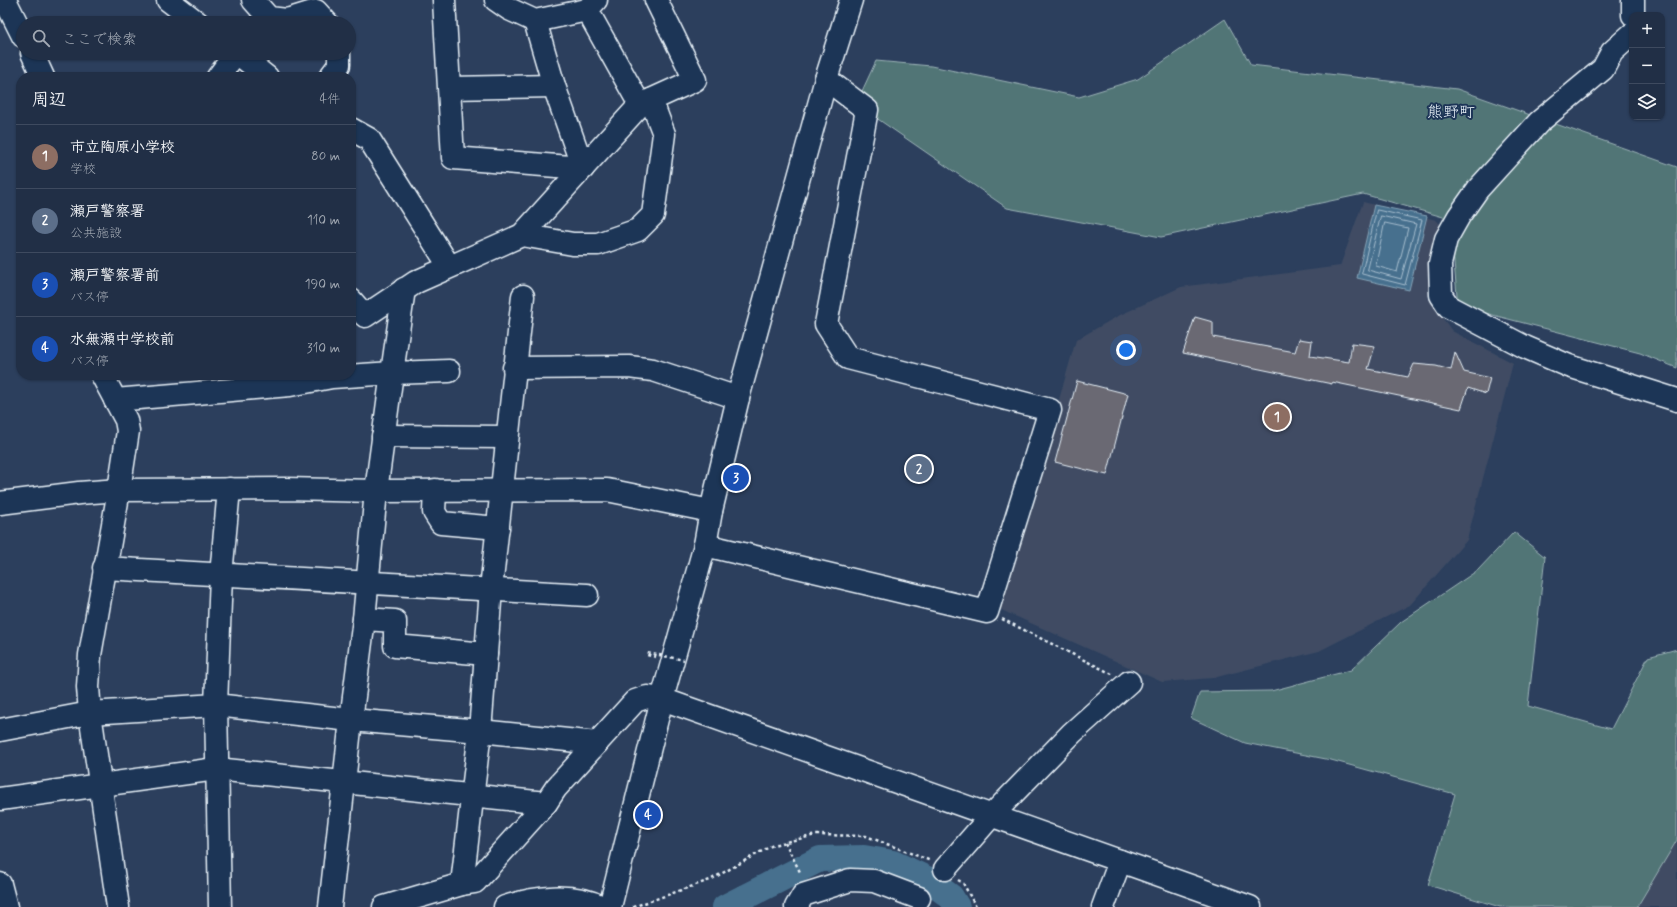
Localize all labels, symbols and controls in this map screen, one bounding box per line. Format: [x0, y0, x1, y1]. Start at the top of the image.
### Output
map controls [1629, 12, 1665, 120]
button: + [1629, 12, 1665, 48]
search box [16, 16, 356, 60]
icon: search [30, 27, 52, 49]
text: ここで検索 [62, 30, 137, 50]
button: − [1629, 48, 1665, 84]
button: layers [1629, 84, 1665, 120]
text: 周辺 [32, 89, 66, 111]
text: 4件 [319, 91, 340, 108]
district label: 熊野町 [1427, 102, 1475, 123]
text: 市立陶原小学校 [70, 138, 175, 158]
text: 1 [42, 148, 48, 165]
text: 80 m [311, 148, 340, 165]
text: 学校 [70, 161, 96, 178]
text: 瀬戸警察署 [70, 202, 145, 222]
text: 2 [42, 212, 48, 229]
text: 110 m [307, 212, 340, 229]
text: 公共施設 [70, 225, 122, 242]
text: 瀬戸警察署前 [70, 266, 160, 286]
text: 3 [42, 276, 48, 293]
text: 190 m [305, 276, 340, 293]
text: バス停 [70, 289, 109, 306]
text: 水無瀬中学校前 [70, 330, 175, 350]
text: 4 [41, 340, 49, 357]
text: 310 m [307, 340, 340, 357]
your location [1116, 340, 1136, 360]
text: バス停 [70, 353, 109, 370]
pin: 1 [1264, 402, 1290, 432]
pin: 2 [906, 454, 932, 484]
pin: 3 [723, 463, 749, 493]
pin: 4 [635, 800, 661, 830]

